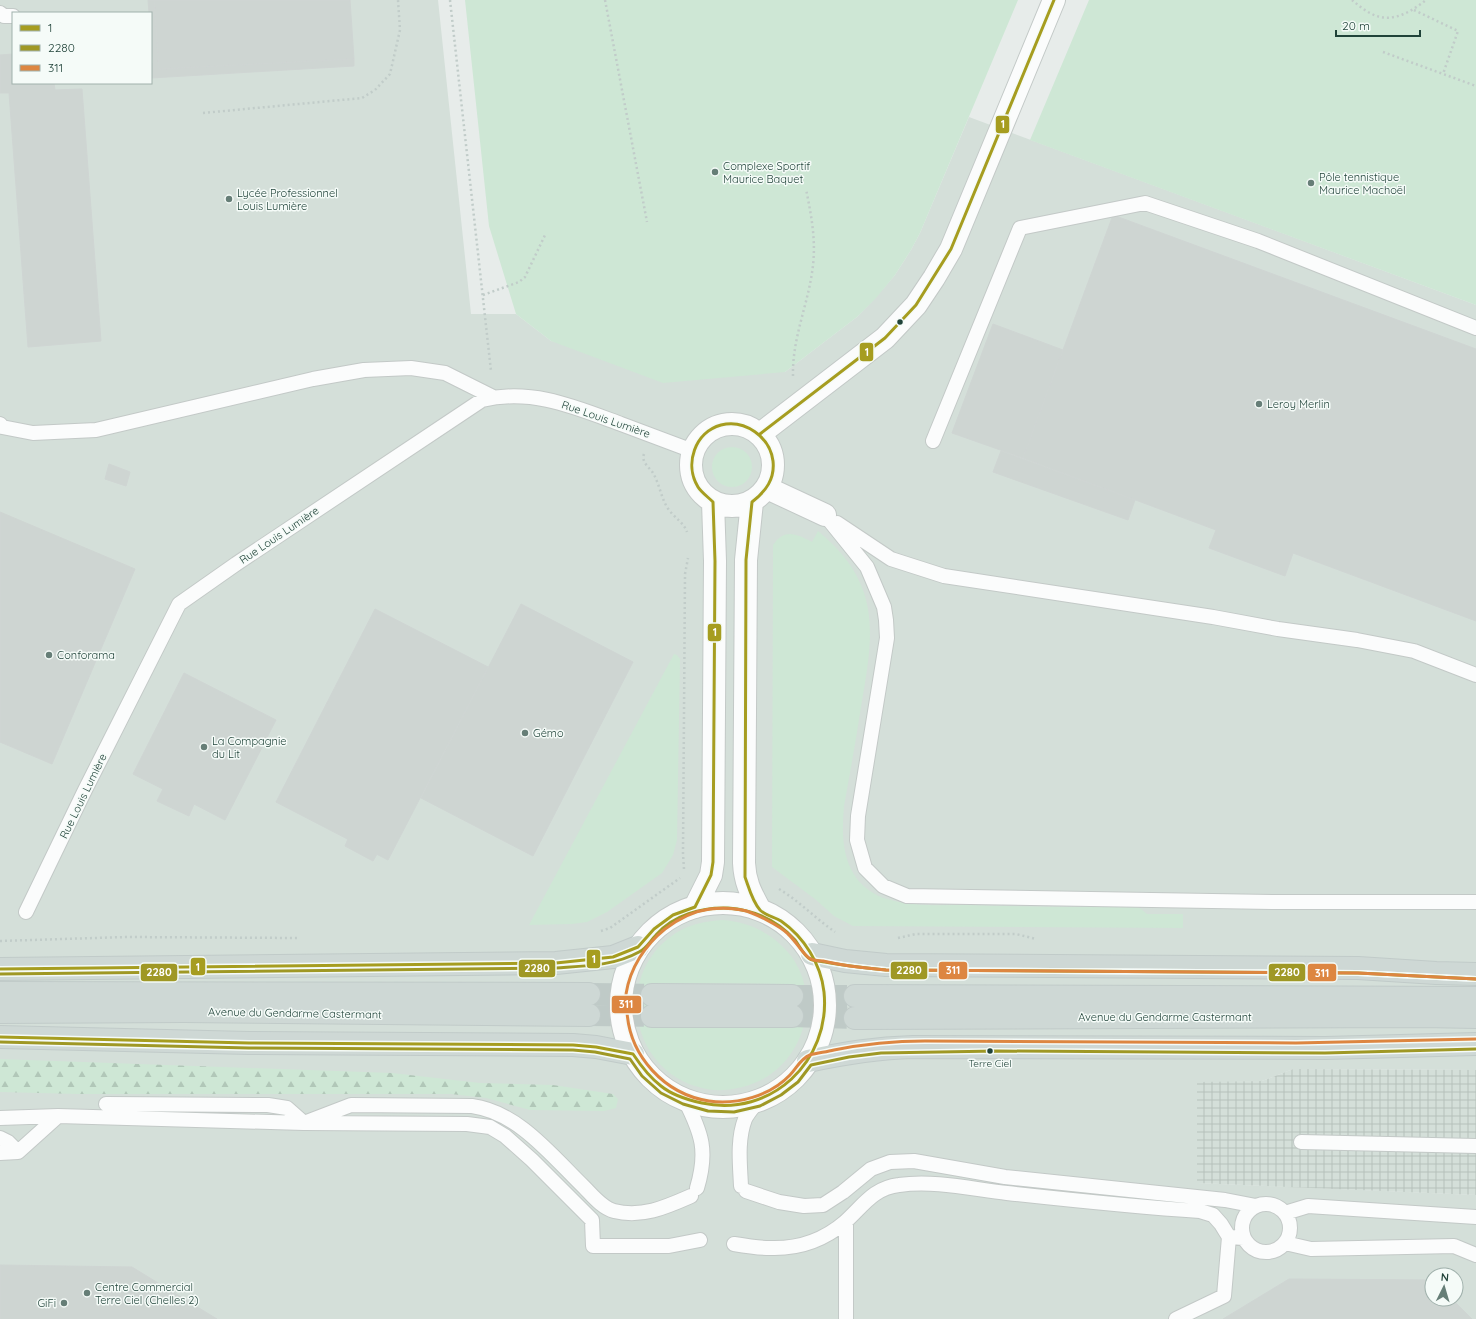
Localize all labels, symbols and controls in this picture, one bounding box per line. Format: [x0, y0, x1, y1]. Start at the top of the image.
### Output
legend [12, 12, 152, 84]
scale bar [1336, 12, 1420, 38]
text: 20 m [1342, 18, 1370, 33]
text: 1 [48, 20, 52, 35]
text: 2280 [48, 40, 75, 55]
text: 311 [48, 60, 63, 75]
line badge: 1 [995, 115, 1010, 134]
text: 1 [1001, 117, 1005, 131]
place label: Complexe Sportif Maurice Baquet [723, 159, 810, 186]
marker: Complexe Sportif Maurice Baquet [710, 167, 720, 177]
place label: Pôle tennistique Maurice Machoël [1319, 170, 1406, 197]
marker: Pôle tennistique Maurice Machoël [1306, 178, 1316, 188]
place label: Lycée Professionnel Louis Lumière [237, 186, 338, 213]
marker: Lycée Professionnel Louis Lumière [224, 194, 234, 204]
unlabelled marker [895, 317, 905, 327]
line badge: 1 [859, 342, 874, 362]
text: 1 [865, 345, 869, 359]
street label: Rue Louis Lumière [560, 397, 652, 441]
place label: Leroy Merlin [1267, 397, 1330, 411]
marker: Leroy Merlin [1254, 399, 1264, 409]
street label: Rue Louis Lumière [237, 503, 321, 567]
line badge: 1 [707, 623, 722, 642]
text: 1 [713, 625, 717, 639]
place label: Conforama [57, 648, 115, 662]
marker: Conforama [44, 650, 54, 660]
place label: Gémo [533, 726, 564, 740]
marker: Gémo [520, 728, 530, 738]
place label: La Compagnie du Lit [212, 734, 287, 761]
marker: La Compagnie du Lit [199, 742, 209, 752]
street label: Rue Louis Lumière [56, 751, 110, 841]
line badge: 1 [586, 949, 601, 969]
text: 1 [592, 952, 596, 966]
line badge: 1 [190, 957, 206, 976]
line badge: 2280 [518, 959, 556, 978]
text: 1 [196, 960, 200, 974]
text: 2280 [524, 961, 550, 975]
line badge: 2280 [890, 961, 928, 980]
line badge: 311 [938, 961, 968, 980]
line badge: 2280 [140, 963, 178, 982]
text: 2280 [896, 963, 922, 977]
text: 311 [946, 963, 960, 977]
line badge: 2280 [1268, 963, 1306, 982]
line badge: 311 [1307, 963, 1337, 982]
text: 2280 [146, 965, 172, 979]
text: 2280 [1274, 965, 1300, 979]
text: 311 [1315, 966, 1329, 980]
line badge: 311 [611, 995, 642, 1014]
text: 311 [619, 997, 633, 1011]
street label: Avenue du Gendarme Castermant [208, 1004, 382, 1022]
street label: Avenue du Gendarme Castermant [1078, 1010, 1252, 1024]
marker: Terre Ciel [985, 1046, 995, 1056]
place label: Terre Ciel [969, 1057, 1011, 1070]
north arrow [1424, 1267, 1464, 1307]
text: N [1440, 1270, 1450, 1284]
place label: Centre Commercial Terre Ciel (Chelles 2) [95, 1280, 199, 1307]
marker: Centre Commercial Terre Ciel (Chelles 2) [82, 1288, 92, 1298]
place label: GiFi [37, 1296, 56, 1310]
marker: GiFi [59, 1298, 69, 1308]

